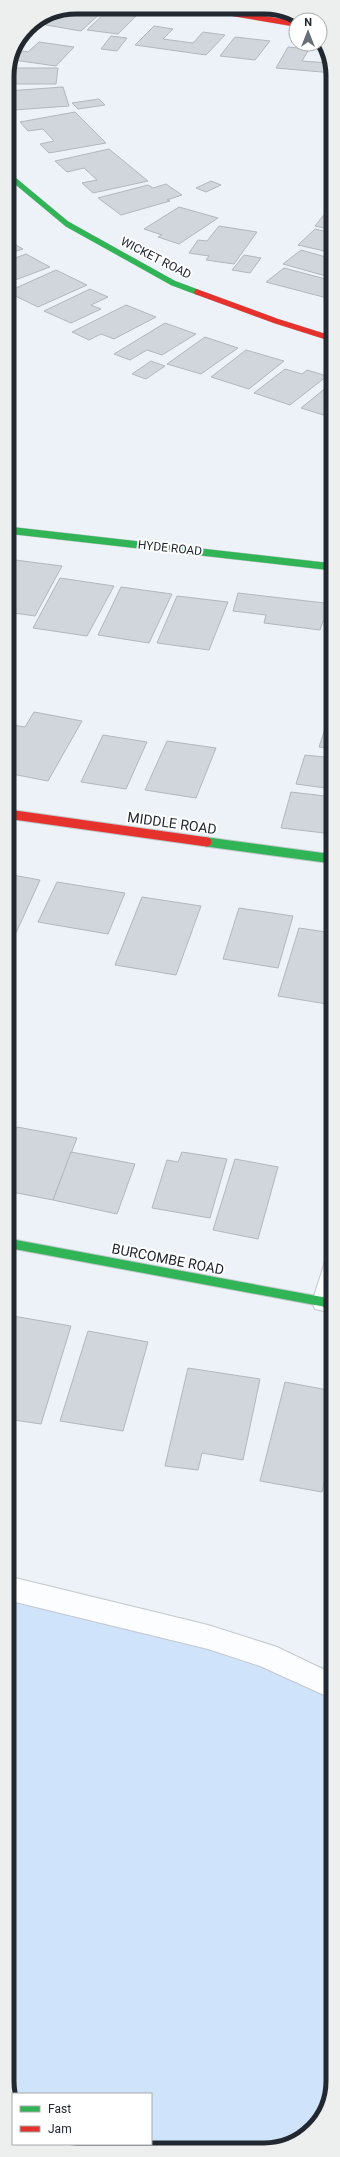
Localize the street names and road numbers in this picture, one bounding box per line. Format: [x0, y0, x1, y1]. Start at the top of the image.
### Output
street label: WICKET ROAD [118, 234, 194, 282]
street label: HYDE ROAD [137, 538, 203, 558]
street label: MIDDLE ROAD [126, 809, 218, 837]
street label: BURCOMBE ROAD [111, 1240, 225, 1278]

